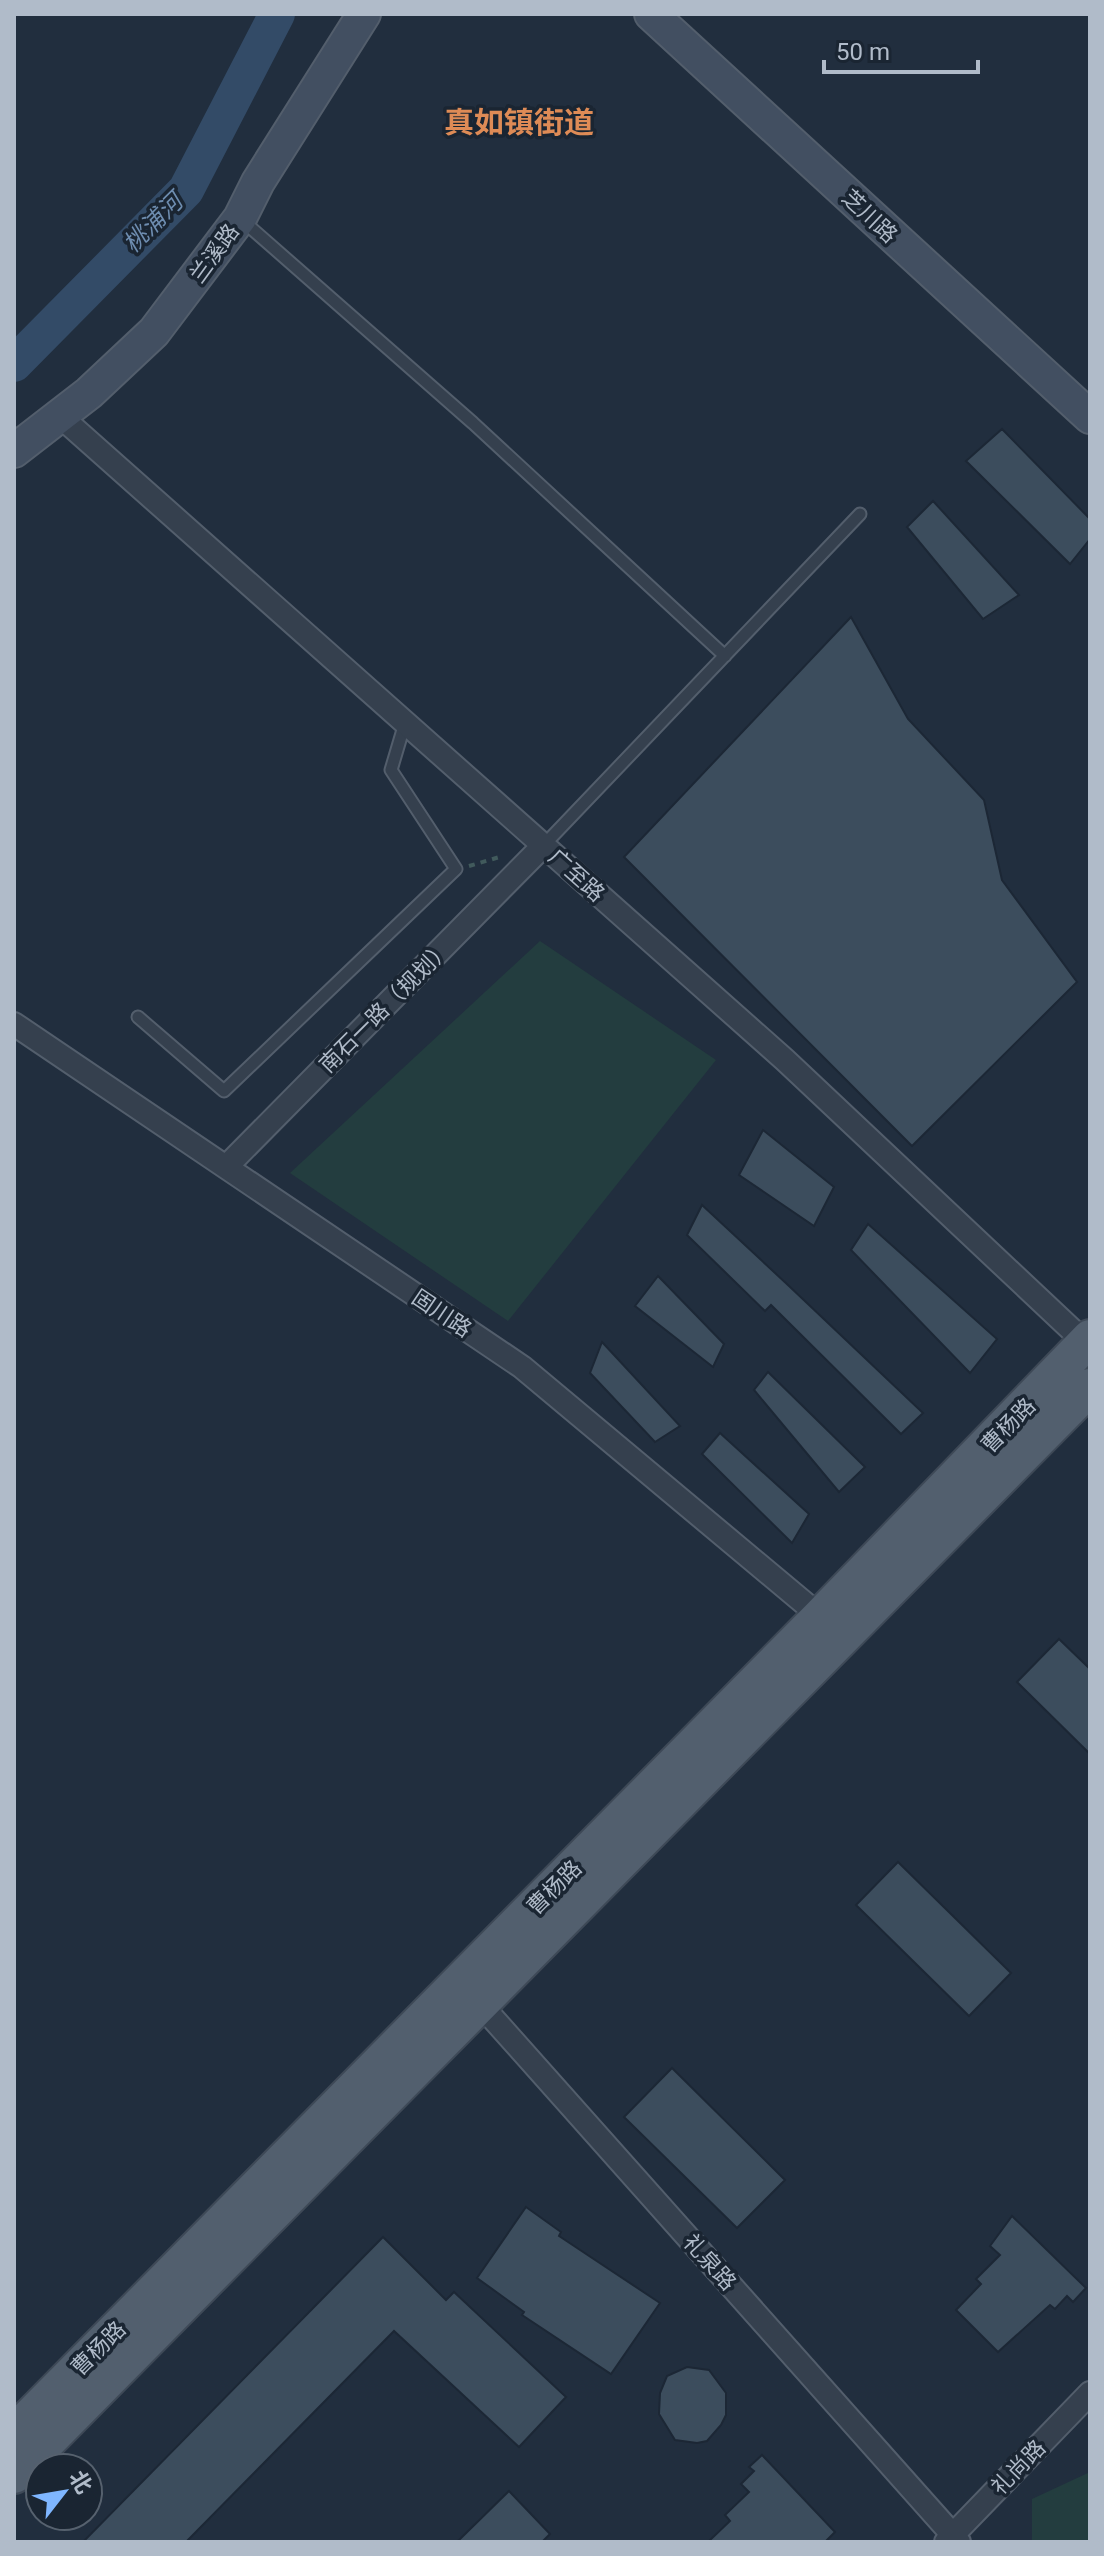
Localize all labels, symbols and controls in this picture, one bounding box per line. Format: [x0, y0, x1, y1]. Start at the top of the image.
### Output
scale bar [824, 24, 978, 74]
text: 50 m [836, 38, 890, 66]
district label: 真如镇街道 [444, 105, 594, 140]
water label: 桃浦河 [118, 185, 191, 258]
street label: 芝川路 [837, 185, 902, 248]
street label: 兰溪路 [185, 219, 244, 287]
street label: 广至路 [544, 844, 610, 907]
street label: 南石一路（规划） [314, 935, 456, 1077]
street label: 固川路 [407, 1285, 476, 1342]
street label: 曹杨路 [976, 1393, 1040, 1458]
street label: 曹杨路 [522, 1855, 587, 1920]
street label: 礼泉路 [678, 2229, 741, 2295]
street label: 曹杨路 [66, 2316, 131, 2381]
street label: 礼尚路 [986, 2435, 1050, 2500]
north arrow [24, 2452, 104, 2532]
text: 北 [64, 2466, 97, 2498]

